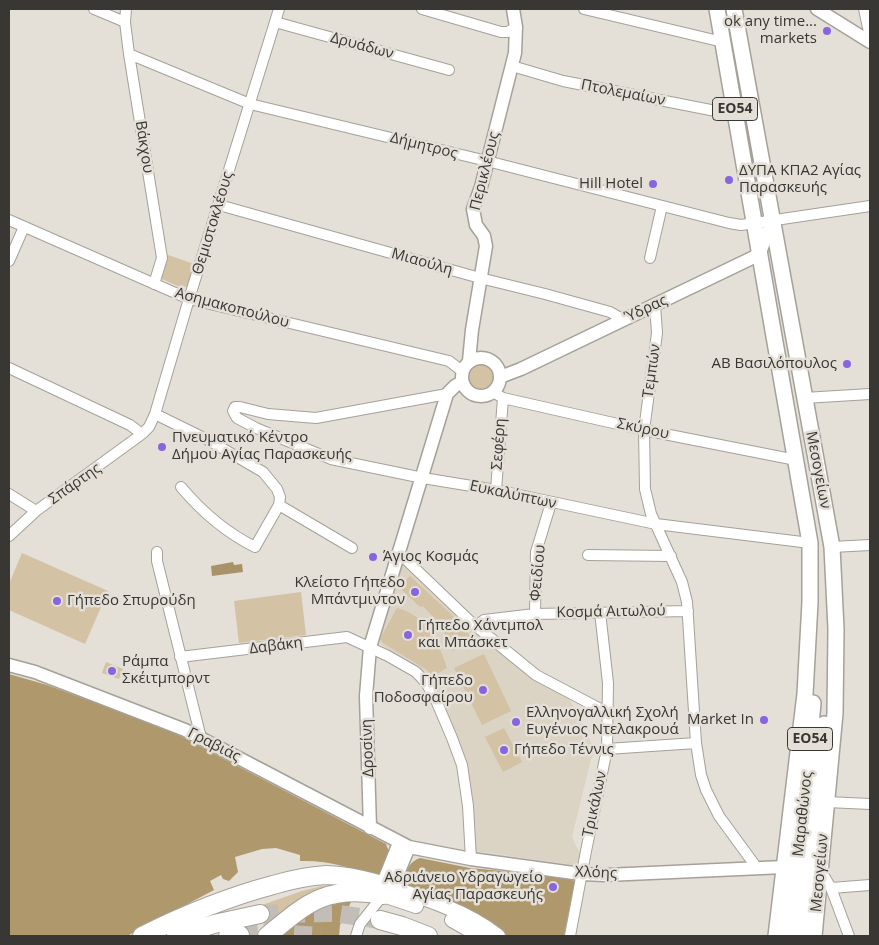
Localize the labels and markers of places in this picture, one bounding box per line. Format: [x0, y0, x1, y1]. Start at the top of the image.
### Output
place label: ok any time... markets [724, 13, 817, 48]
marker: ok any time... markets [821, 25, 833, 37]
place label: ΔΥΠΑ ΚΠΑ2 Αγίας Παρασκευής [739, 162, 861, 197]
marker: ΔΥΠΑ ΚΠΑ2 Αγίας Παρασκευής [723, 174, 735, 186]
place label: Hill Hotel [579, 175, 643, 193]
marker: Hill Hotel [647, 178, 659, 190]
place label: ΑΒ Βασιλόπουλος [712, 355, 837, 373]
marker: ΑΒ Βασιλόπουλος [841, 358, 853, 370]
place label: Πνευματικό Κέντρο Δήμου Αγίας Παρασκευής [172, 429, 352, 464]
marker: Πνευματικό Κέντρο Δήμου Αγίας Παρασκευής [156, 441, 168, 453]
place label: Άγιος Κοσμάς [383, 548, 478, 566]
marker: Άγιος Κοσμάς [367, 551, 379, 563]
place label: Κλείστο Γήπεδο Μπάντμιντον [294, 574, 405, 609]
marker: Κλείστο Γήπεδο Μπάντμιντον [409, 586, 421, 598]
place label: Γήπεδο Σπυρούδη [67, 592, 196, 610]
marker: Γήπεδο Σπυρούδη [51, 595, 63, 607]
place label: Γήπεδο Χάντμπολ και Μπάσκετ [418, 617, 543, 652]
marker: Γήπεδο Χάντμπολ και Μπάσκετ [402, 629, 414, 641]
place label: Ράμπα Σκέιτμπορντ [122, 653, 210, 688]
marker: Ράμπα Σκέιτμπορντ [106, 665, 118, 677]
place label: Γήπεδο Ποδοσφαίρου [374, 672, 473, 707]
marker: Γήπεδο Ποδοσφαίρου [477, 684, 489, 696]
place label: Ελληνογαλλική Σχολή Ευγένιος Ντελακρουά [526, 704, 679, 739]
place label: Market In [687, 711, 754, 729]
marker: Market In [758, 714, 770, 726]
marker: Ελληνογαλλική Σχολή Ευγένιος Ντελακρουά [510, 716, 522, 728]
place label: Γήπεδο Τέννις [514, 741, 614, 759]
marker: Γήπεδο Τέννις [498, 744, 510, 756]
place label: Αδριάνειο Υδραγωγείο Αγίας Παρασκευής [384, 869, 543, 904]
marker: Αδριάνειο Υδραγωγείο Αγίας Παρασκευής [547, 881, 559, 893]

